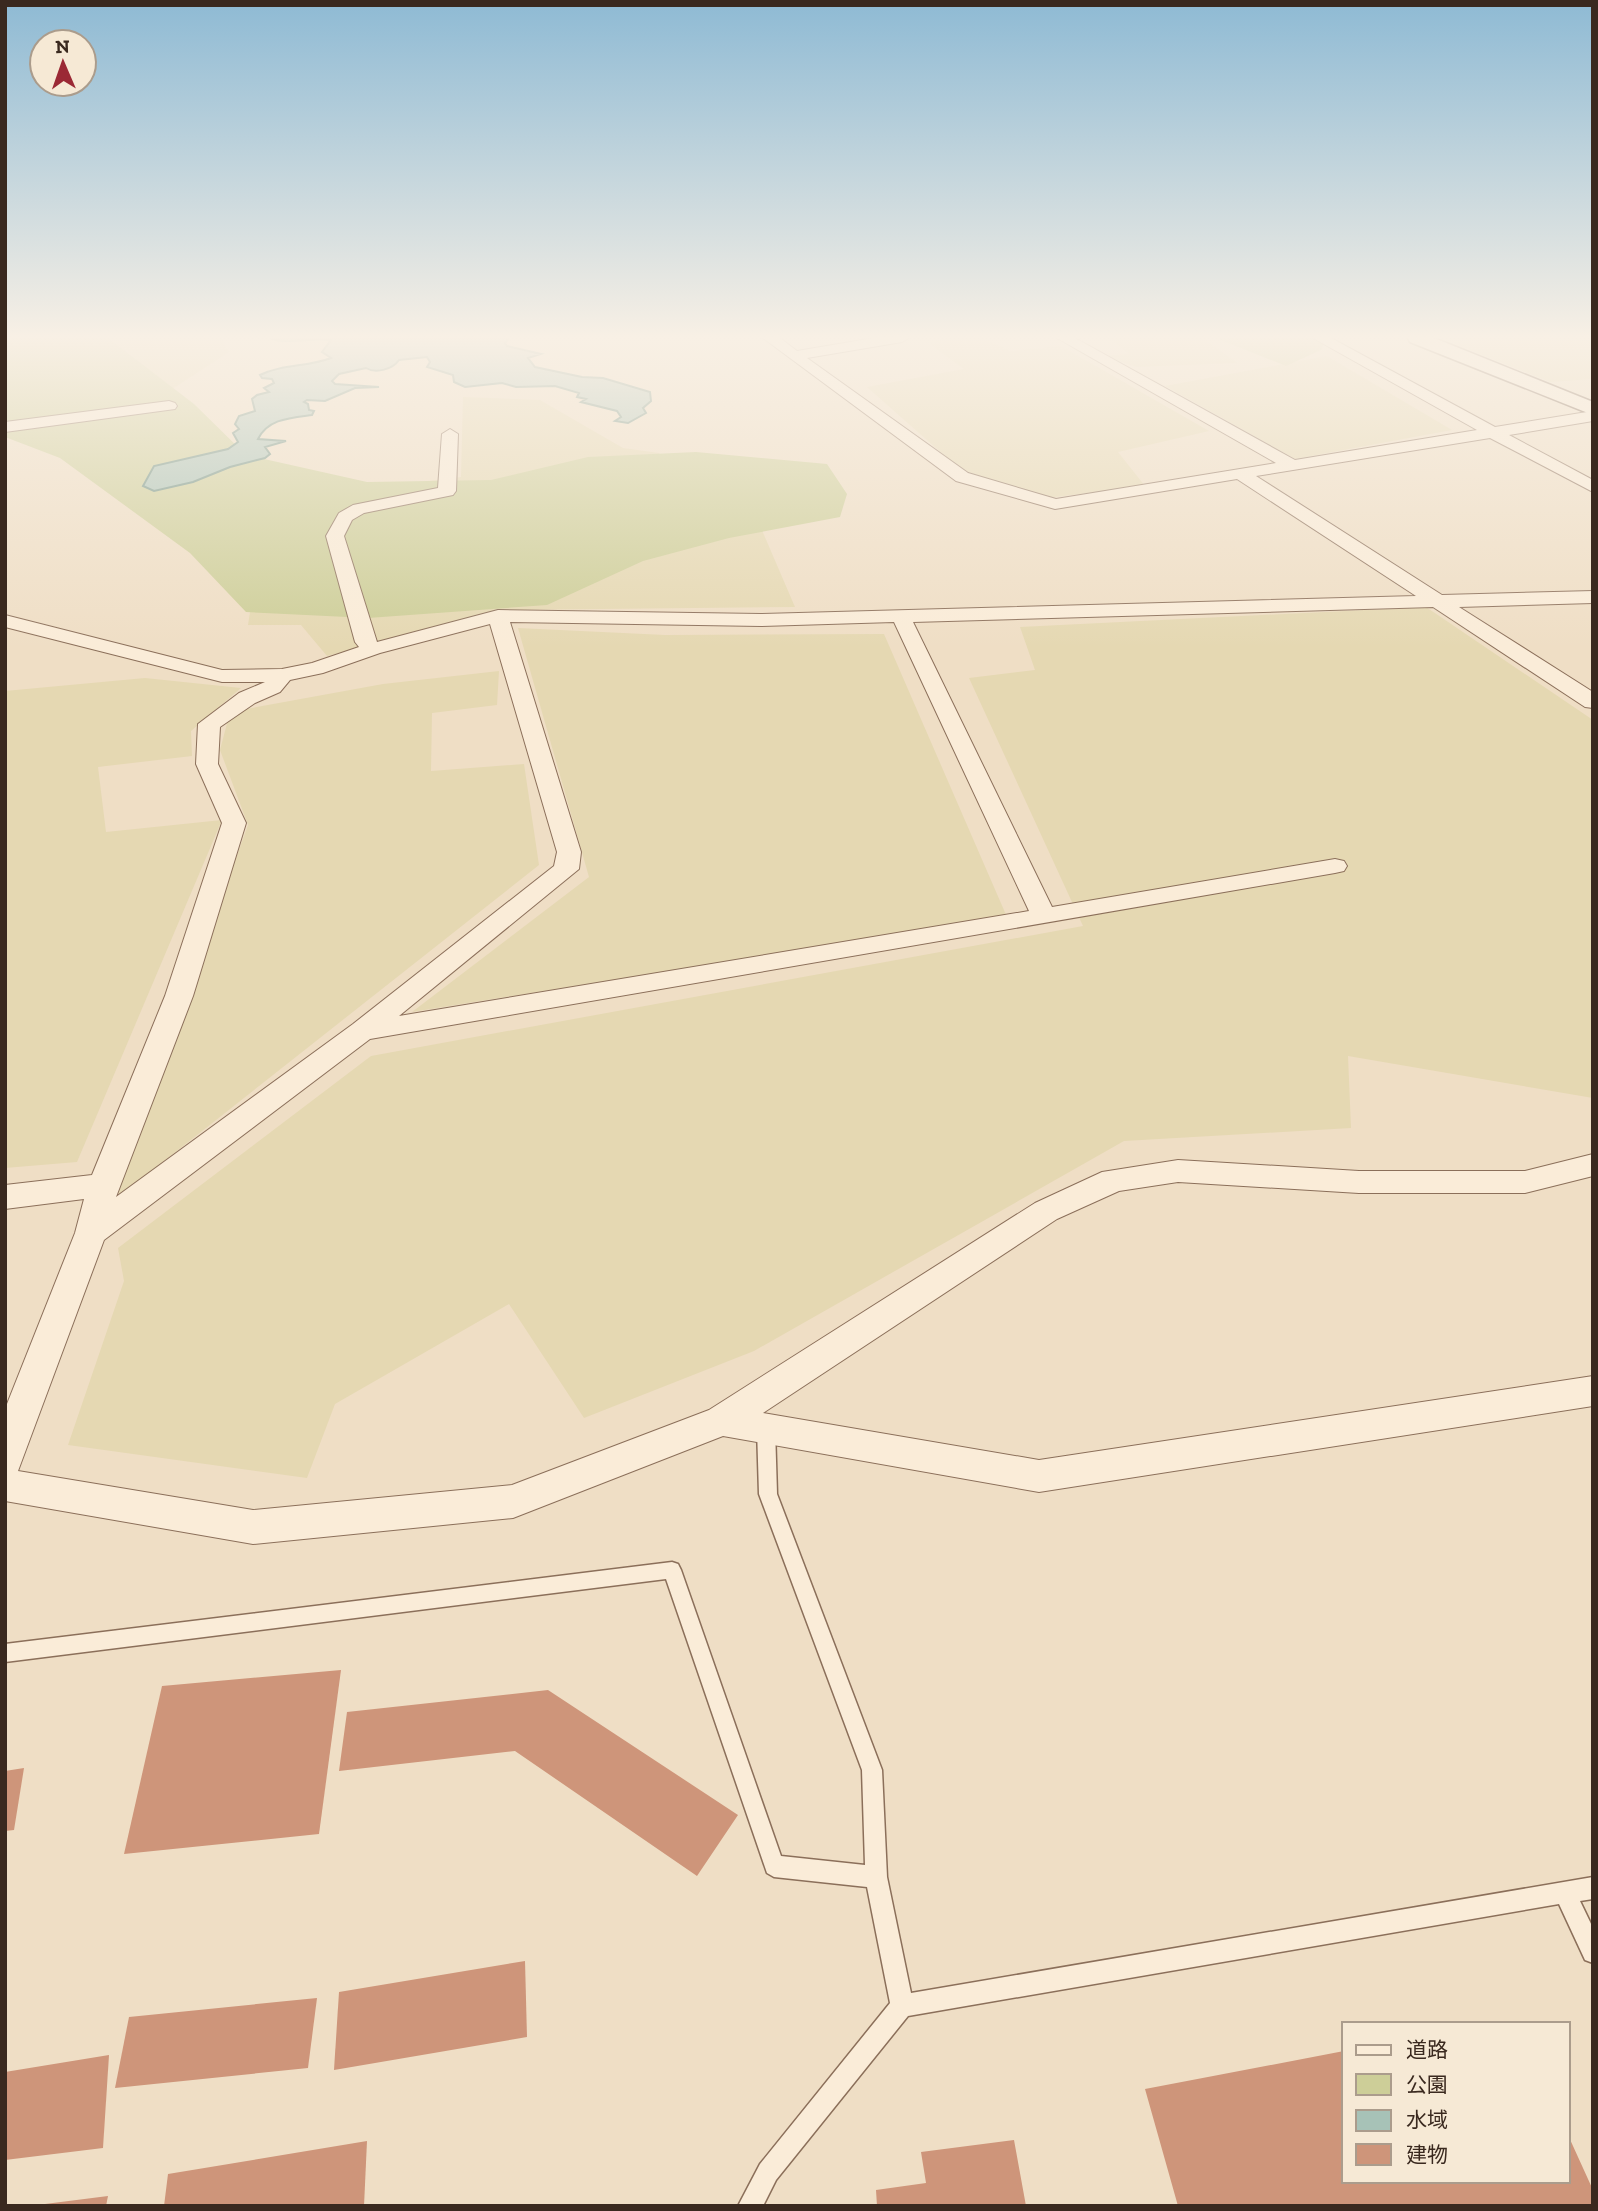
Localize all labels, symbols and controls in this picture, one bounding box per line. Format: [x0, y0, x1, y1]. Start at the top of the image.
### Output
north arrow [28, 28, 98, 98]
text: N [55, 35, 70, 58]
legend [1342, 2022, 1570, 2183]
text: 道路 [1406, 2037, 1448, 2062]
text: 公園 [1406, 2072, 1448, 2097]
text: 水域 [1406, 2107, 1448, 2132]
text: 建物 [1406, 2142, 1448, 2167]

